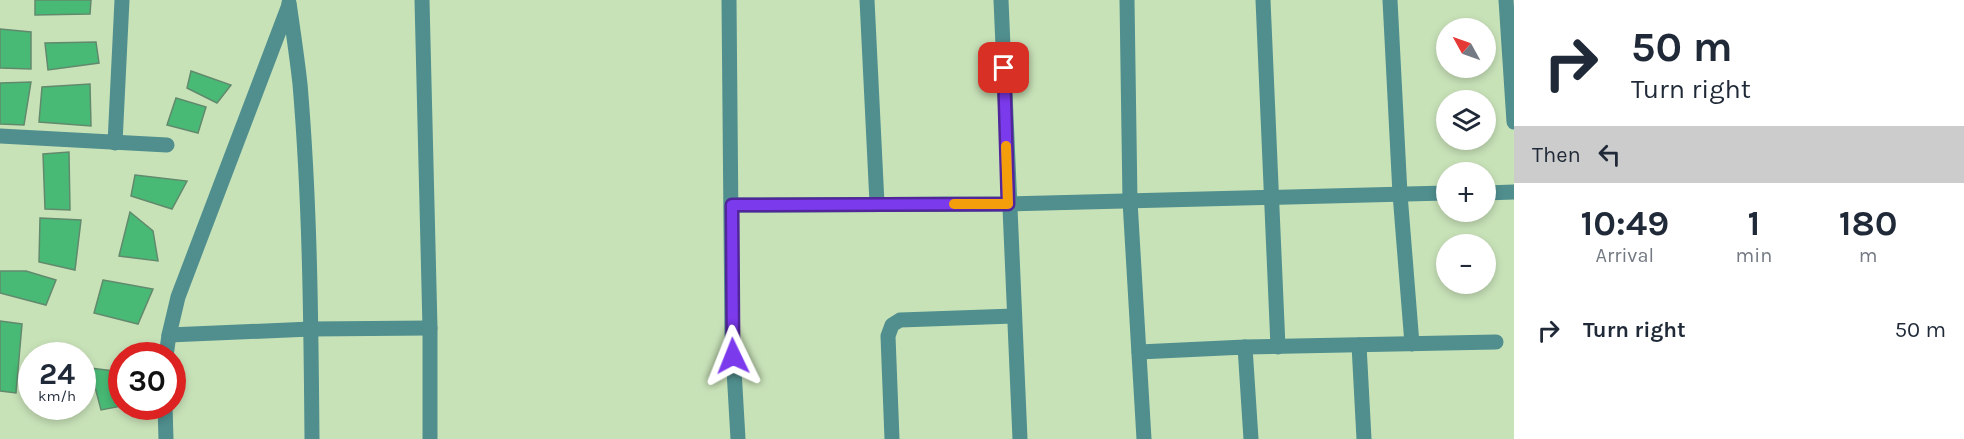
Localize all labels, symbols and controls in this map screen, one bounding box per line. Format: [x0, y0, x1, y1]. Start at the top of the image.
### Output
north arrow [1436, 18, 1496, 78]
map controls [1436, 18, 1496, 294]
text: 50 m [1631, 22, 1733, 72]
icon: right [1532, 24, 1610, 102]
pin [978, 42, 1029, 93]
icon: arrive [987, 51, 1020, 84]
text: Turn right [1631, 73, 1751, 105]
button: layers [1436, 90, 1496, 150]
icon: left [1593, 138, 1626, 171]
text: Then [1532, 142, 1581, 168]
button: + [1436, 162, 1496, 222]
text: 10:49 [1580, 202, 1669, 244]
text: 1 [1747, 202, 1760, 244]
text: 180 [1839, 202, 1898, 244]
button: − [1436, 234, 1496, 294]
text: Arrival [1595, 244, 1654, 267]
text: min [1736, 244, 1772, 267]
text: m [1859, 244, 1877, 267]
icon: right [1532, 314, 1565, 347]
text: Turn right [1583, 317, 1686, 343]
text: 50 m [1895, 317, 1946, 343]
position arrow [701, 324, 765, 388]
speed limit sign: 30 [108, 342, 186, 420]
text: 24 [39, 356, 75, 392]
text: km/h [38, 387, 76, 405]

